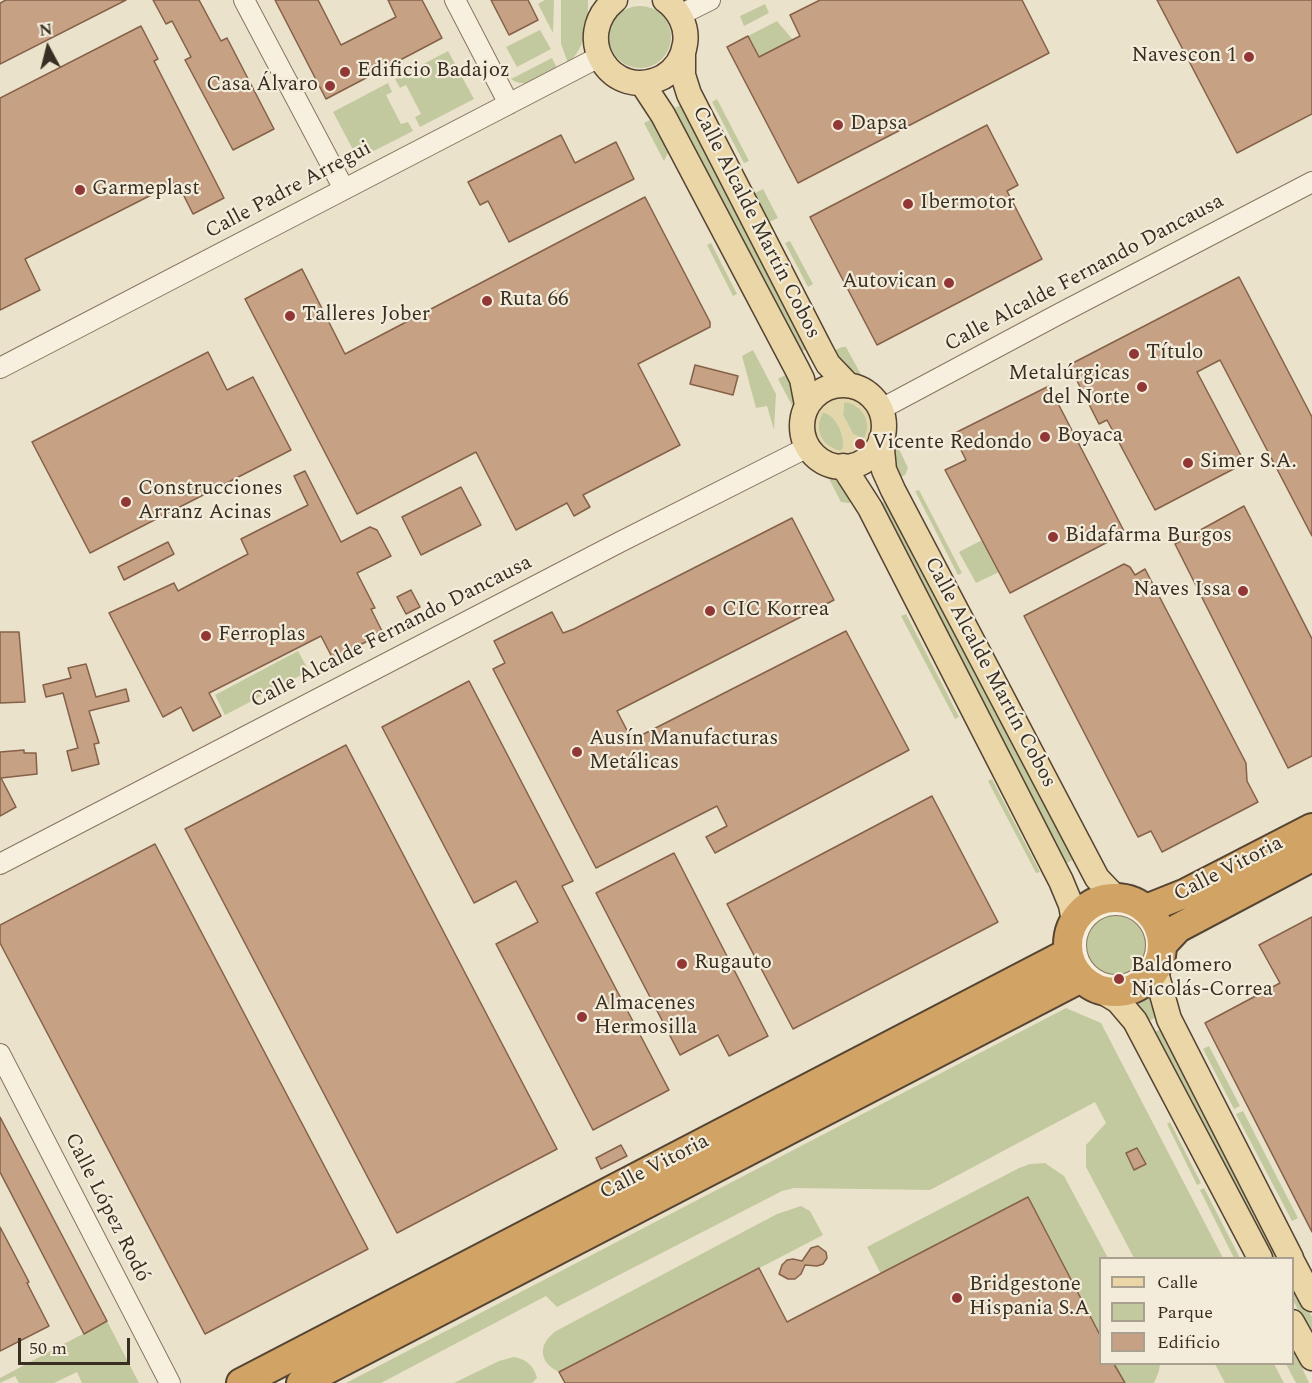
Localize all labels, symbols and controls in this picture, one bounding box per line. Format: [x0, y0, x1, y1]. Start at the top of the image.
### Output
text: N [38, 17, 54, 43]
north arrow [18, 18, 78, 78]
place label: Navescon 1 [1131, 44, 1237, 70]
marker: Navescon 1 [1242, 50, 1256, 64]
place label: Edificio Badajoz [357, 59, 510, 85]
marker: Edificio Badajoz [338, 65, 352, 79]
place label: Casa Álvaro [206, 73, 318, 99]
marker: Casa Álvaro [323, 79, 337, 93]
street label: Calle Alcalde Martín Cobos [685, 103, 825, 343]
place label: Dapsa [850, 112, 908, 138]
marker: Dapsa [831, 118, 845, 132]
street label: Calle Padre Arregui [202, 137, 376, 245]
place label: Garmeplast [92, 177, 200, 203]
marker: Garmeplast [73, 183, 87, 197]
street label: Calle Alcalde Fernando Dancausa [941, 190, 1229, 358]
place label: Ibermotor [920, 191, 1015, 217]
marker: Ibermotor [901, 197, 915, 211]
place label: Autovican [842, 270, 937, 296]
marker: Autovican [942, 276, 956, 290]
place label: Ruta 66 [499, 288, 569, 314]
marker: Ruta 66 [480, 294, 494, 308]
place label: Talleres Jober [302, 303, 430, 329]
marker: Talleres Jober [283, 309, 297, 323]
place label: Título [1146, 341, 1203, 367]
marker: Título [1127, 347, 1141, 361]
place label: Metalúrgicas del Norte [1008, 362, 1130, 412]
marker: Metalúrgicas del Norte [1135, 380, 1149, 394]
place label: Boyaca [1057, 424, 1123, 450]
marker: Boyaca [1038, 430, 1052, 444]
place label: Vicente Redondo [872, 431, 1032, 457]
marker: Vicente Redondo [853, 437, 867, 451]
place label: Simer S.A. [1200, 450, 1297, 476]
marker: Simer S.A. [1181, 456, 1195, 470]
place label: Construcciones Arranz Acinas [138, 477, 283, 527]
marker: Construcciones Arranz Acinas [119, 495, 133, 509]
place label: Bidafarma Burgos [1065, 524, 1232, 550]
marker: Bidafarma Burgos [1046, 530, 1060, 544]
street label: Calle Alcalde Fernando Dancausa [247, 551, 537, 715]
street label: Calle Alcalde Martín Cobos [917, 553, 1061, 793]
place label: Naves Issa [1133, 578, 1231, 604]
marker: Naves Issa [1236, 584, 1250, 598]
place label: CIC Korrea [722, 598, 829, 624]
marker: CIC Korrea [703, 604, 717, 618]
place label: Ferroplas [218, 623, 306, 649]
marker: Ferroplas [199, 629, 213, 643]
place label: Ausín Manufacturas Metálicas [589, 727, 778, 777]
marker: Ausín Manufacturas Metálicas [570, 745, 584, 759]
street label: Calle Vitoria [1170, 832, 1288, 908]
place label: Rugauto [694, 951, 772, 977]
place label: Baldomero Nicolás-Correa [1131, 954, 1273, 1004]
marker: Rugauto [675, 957, 689, 971]
marker: Baldomero Nicolás-Correa [1112, 972, 1126, 986]
place label: Almacenes Hermosilla [594, 992, 697, 1042]
marker: Almacenes Hermosilla [575, 1010, 589, 1024]
street label: Calle López Rodó [58, 1129, 154, 1287]
street label: Calle Vitoria [596, 1130, 714, 1206]
legend [1099, 1257, 1294, 1365]
text: Calle [1157, 1269, 1198, 1296]
place label: Bridgestone Hispania S.A [969, 1273, 1090, 1323]
marker: Bridgestone Hispania S.A [950, 1291, 964, 1305]
text: Parque [1157, 1299, 1213, 1326]
scale bar [21, 1326, 134, 1364]
text: Edificio [1157, 1329, 1220, 1356]
text: 50 m [29, 1335, 67, 1362]

